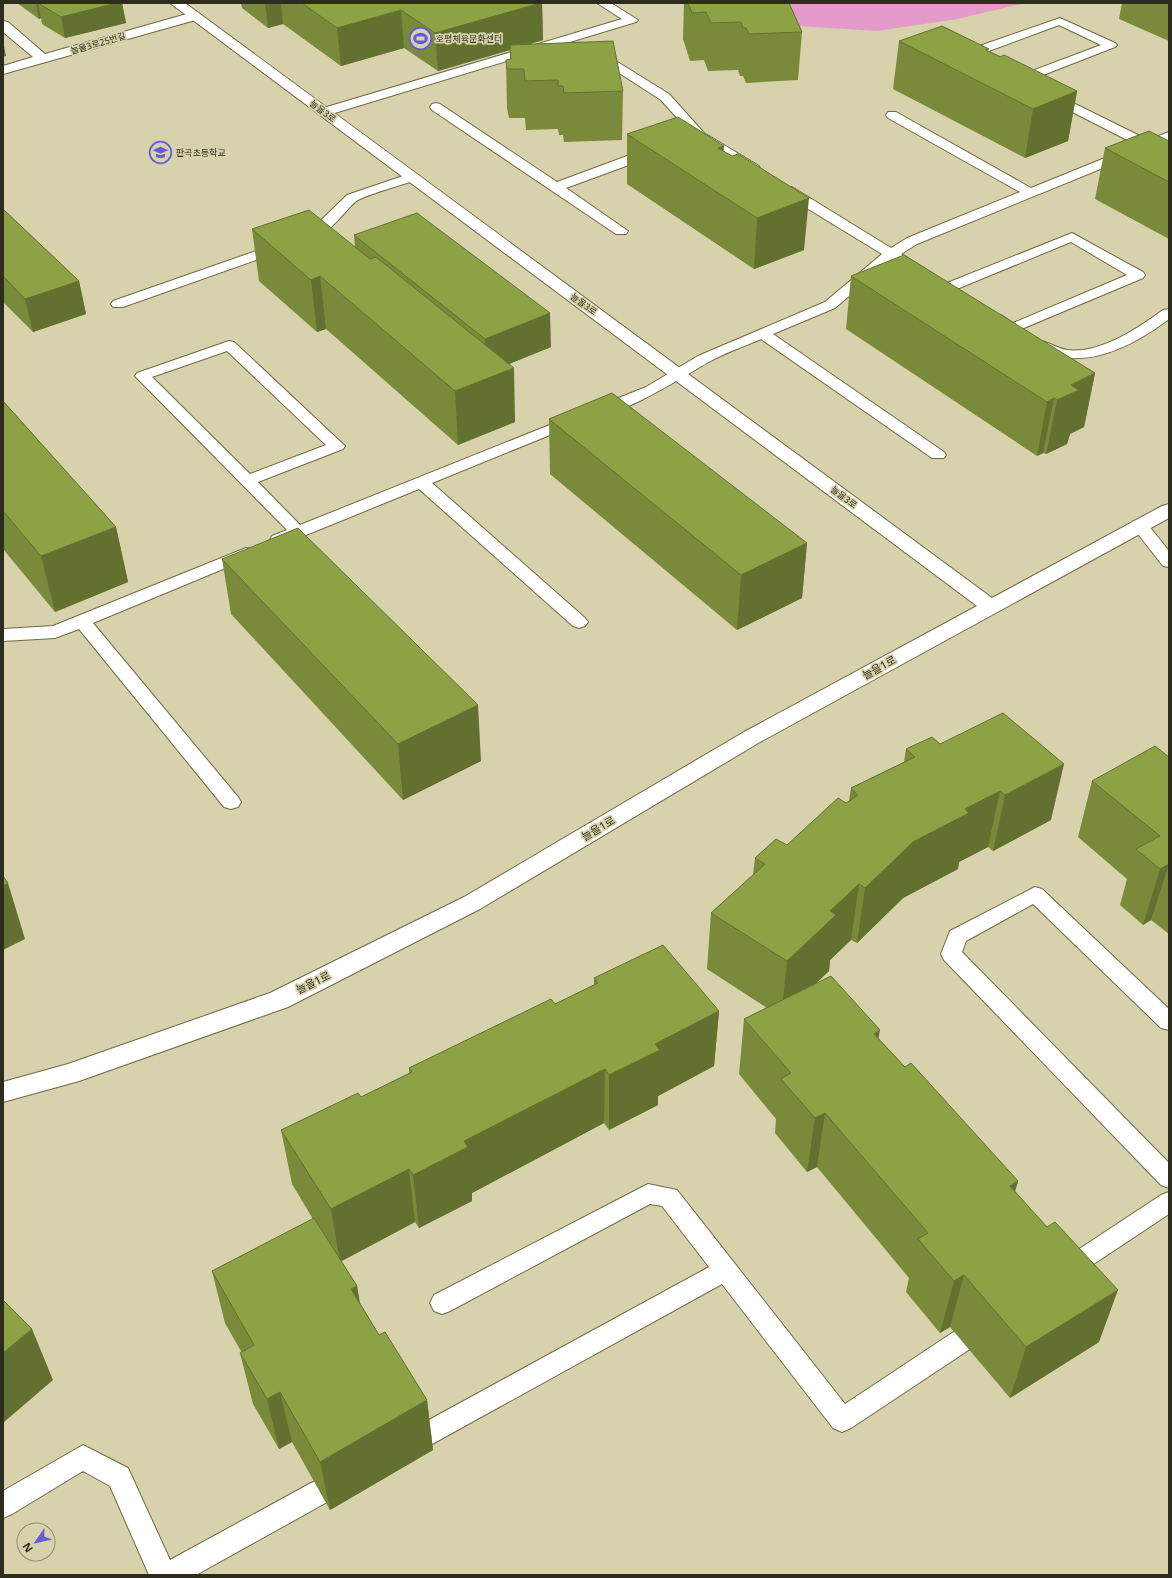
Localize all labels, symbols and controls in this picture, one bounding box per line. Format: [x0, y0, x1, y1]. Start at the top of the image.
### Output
sports icon: 호평체육문화센터 [407, 25, 433, 51]
street label: 늘을3로25번길 [69, 29, 127, 57]
place label: 호평체육문화센터 [436, 32, 502, 45]
street label: 늘을3로 [307, 97, 339, 125]
school or university icon: 판곡초등학교 [147, 139, 173, 165]
place label: 판곡초등학교 [176, 146, 226, 159]
street label: 늘을3로 [568, 290, 600, 318]
street label: 늘을3로 [828, 483, 860, 511]
street label: 늘을1로 [859, 652, 899, 682]
street label: 늘을1로 [578, 812, 618, 844]
street label: 늘을1로 [293, 967, 333, 997]
north arrow [16, 1522, 56, 1562]
text: N [19, 1540, 36, 1556]

